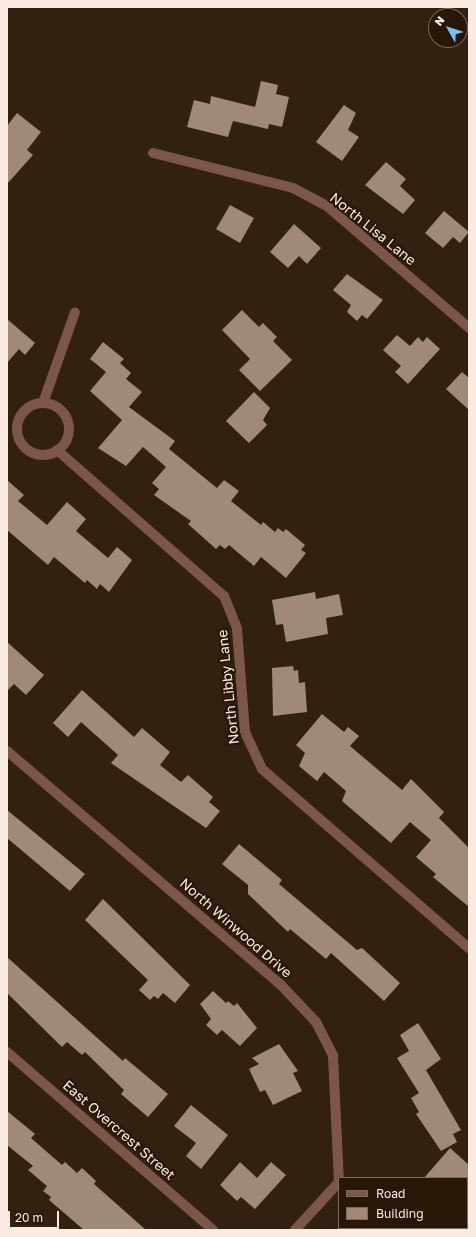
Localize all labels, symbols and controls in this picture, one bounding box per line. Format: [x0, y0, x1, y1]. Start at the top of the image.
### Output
north arrow [428, 8, 468, 48]
text: N [431, 13, 447, 28]
street label: North Lisa Lane [327, 189, 419, 269]
street label: North Libby Lane [214, 629, 242, 745]
street label: North Winwood Drive [177, 875, 295, 981]
street label: East Overcrest Street [59, 1077, 179, 1183]
legend [338, 1177, 468, 1229]
text: Road [376, 1186, 405, 1201]
scale bar [10, 1203, 61, 1229]
text: Building [376, 1206, 424, 1221]
text: 20 m [15, 1210, 43, 1225]

